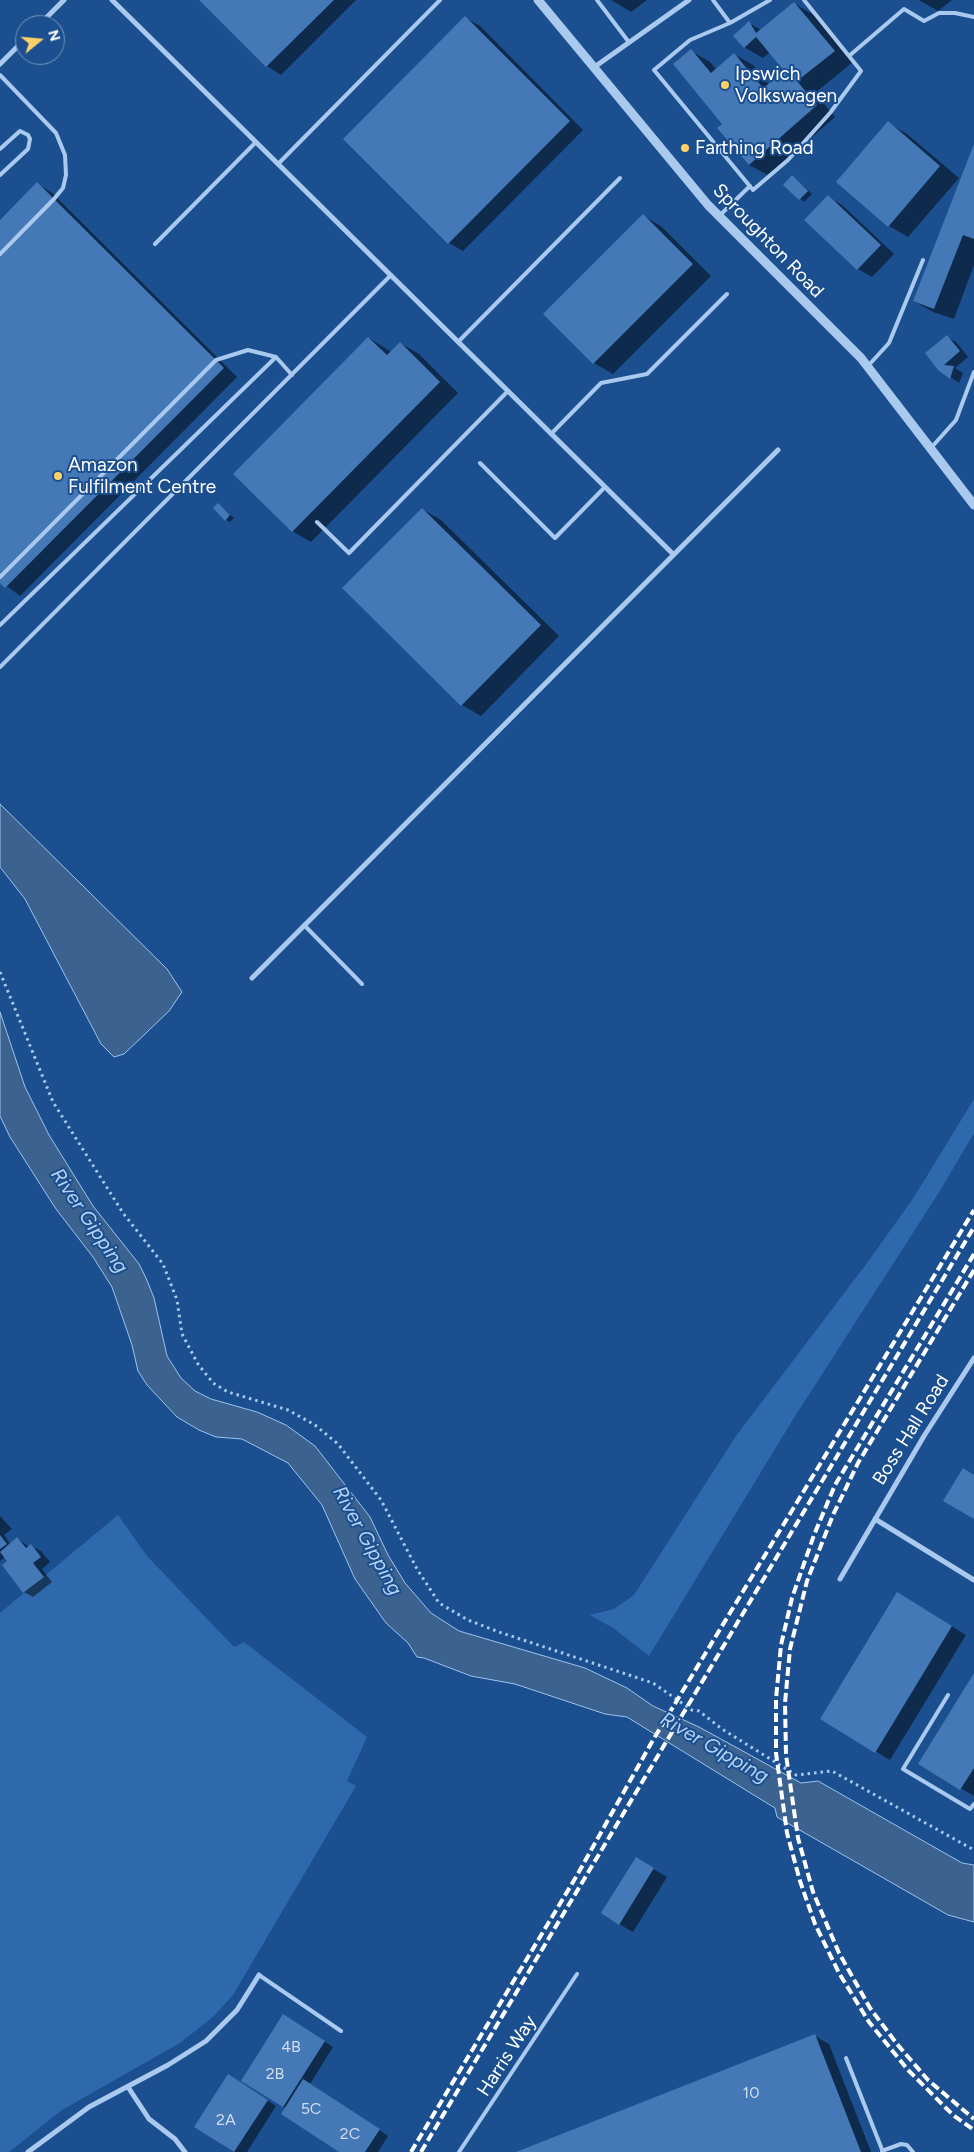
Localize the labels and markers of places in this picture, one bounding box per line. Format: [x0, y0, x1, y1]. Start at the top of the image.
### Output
place label: Ipswich Volkswagen [735, 63, 837, 107]
marker: Ipswich Volkswagen [719, 79, 731, 91]
place label: Farthing Road [695, 137, 814, 159]
marker: Farthing Road [679, 142, 691, 154]
place label: Amazon Fulfilment Centre [68, 454, 216, 498]
marker: Amazon Fulfilment Centre [52, 470, 64, 482]

